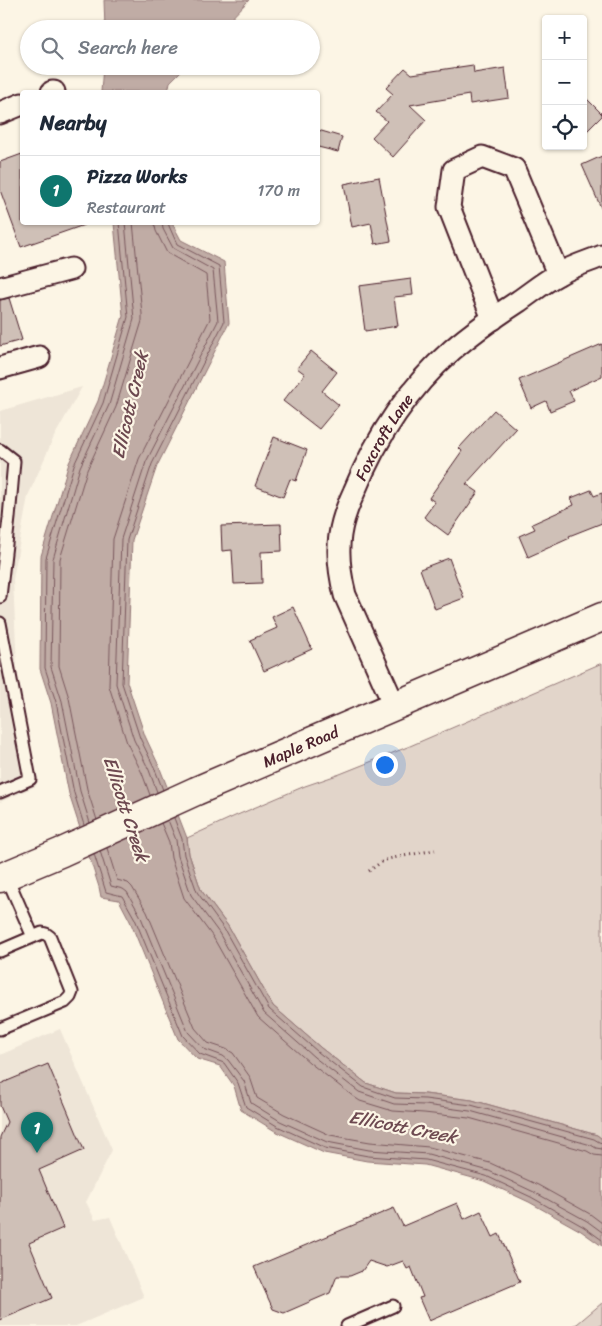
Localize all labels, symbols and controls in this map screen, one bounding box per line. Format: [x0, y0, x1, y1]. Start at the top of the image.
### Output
map controls [542, 15, 587, 150]
button: + [542, 15, 587, 60]
search box [20, 20, 320, 75]
text: Search here [78, 31, 178, 64]
icon: search [38, 34, 66, 62]
button: − [542, 60, 587, 105]
text: Nearby [40, 104, 106, 142]
button: locate [542, 105, 587, 150]
text: Pizza Works [87, 160, 187, 193]
text: 1 [53, 176, 59, 205]
text: 170 m [257, 176, 300, 205]
text: Restaurant [87, 193, 166, 222]
water label: Ellicott Creek [102, 346, 158, 462]
street label: Foxcroft Lane [346, 387, 421, 485]
street label: Maple Road [258, 716, 345, 775]
water label: Ellicott Creek [94, 752, 159, 868]
your location [372, 752, 398, 778]
water label: Ellicott Creek [346, 1101, 462, 1154]
pin: 1 [21, 1112, 53, 1153]

